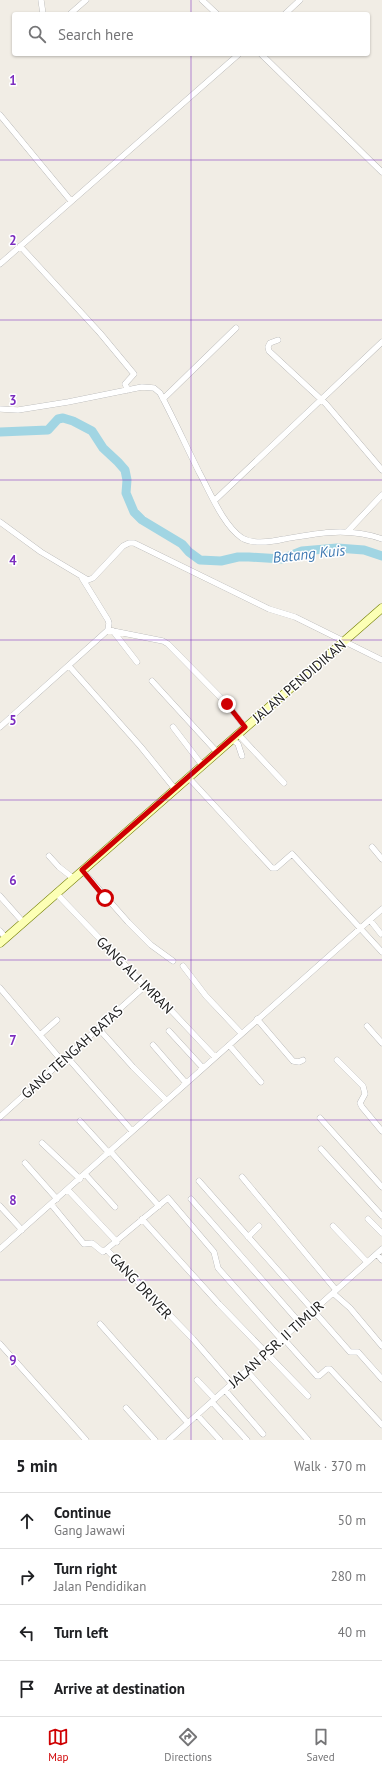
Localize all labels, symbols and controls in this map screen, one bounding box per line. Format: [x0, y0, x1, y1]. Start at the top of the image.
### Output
search box [12, 12, 370, 56]
icon: search [26, 23, 48, 45]
text: Search here [58, 25, 134, 44]
text: 1 [9, 72, 17, 89]
text: 2 [9, 232, 17, 249]
text: 3 [9, 392, 17, 409]
water label: Batang Kuis [272, 540, 346, 567]
text: 4 [9, 552, 17, 569]
street label: JALAN PENDIDIKAN [248, 636, 349, 727]
route end [218, 695, 236, 713]
text: 5 [9, 712, 17, 729]
text: 6 [9, 872, 17, 889]
route start [96, 889, 114, 907]
street label: GANG ALI IMRAN [93, 933, 177, 1017]
street label: GANG TENGAH BATAS [17, 1002, 127, 1102]
text: 7 [9, 1032, 17, 1049]
text: 8 [9, 1192, 17, 1209]
street label: GANG DRIVER [106, 1249, 176, 1323]
street label: JALAN PSR. II TIMUR [224, 1296, 327, 1392]
text: 9 [9, 1352, 17, 1369]
text: 5 min [16, 1455, 57, 1477]
text: Walk · 370 m [294, 1458, 366, 1475]
text: Continue [54, 1503, 111, 1522]
icon: ahead [16, 1510, 38, 1532]
text: 50 m [338, 1512, 366, 1529]
text: Gang Jawawi [54, 1522, 125, 1539]
text: Turn right [54, 1559, 117, 1578]
icon: right [16, 1566, 38, 1588]
text: 280 m [331, 1568, 366, 1585]
text: Jalan Pendidikan [54, 1578, 146, 1595]
icon: left [16, 1622, 38, 1644]
text: Turn left [54, 1623, 108, 1642]
text: 40 m [338, 1624, 366, 1641]
icon: arrive [16, 1678, 38, 1700]
text: Arrive at destination [54, 1679, 185, 1698]
tab: Map [47, 1726, 69, 1764]
tab: Directions [164, 1726, 212, 1764]
tab: Saved [307, 1726, 335, 1764]

